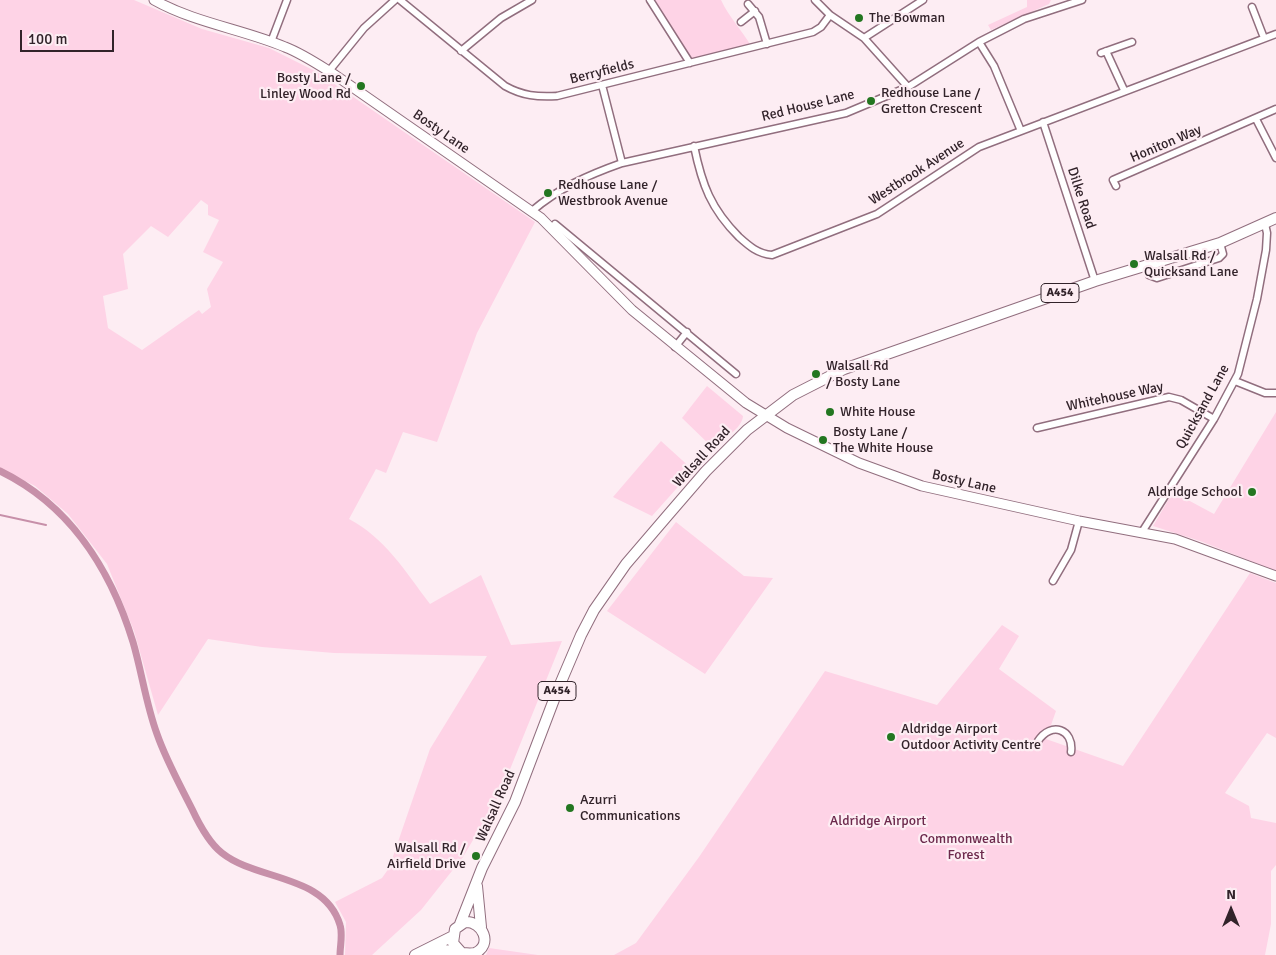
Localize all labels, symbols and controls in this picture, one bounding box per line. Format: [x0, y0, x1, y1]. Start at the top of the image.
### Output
place label: The Bowman [869, 10, 945, 26]
marker: The Bowman [853, 12, 865, 24]
scale bar [22, 20, 116, 52]
text: 100 m [28, 30, 68, 48]
street label: Berryfields [568, 56, 636, 88]
place label: Bosty Lane / Linley Wood Rd [260, 70, 351, 102]
marker: Bosty Lane / Linley Wood Rd [355, 80, 367, 92]
place label: Redhouse Lane / Gretton Crescent [881, 85, 982, 118]
street label: Red House Lane [760, 86, 856, 126]
marker: Redhouse Lane / Gretton Crescent [865, 95, 877, 107]
street label: Bosty Lane [409, 106, 473, 158]
street label: Honiton Way [1128, 121, 1204, 167]
street label: Westbrook Avenue [866, 135, 968, 209]
street label: Dilke Road [1063, 165, 1099, 231]
place label: Redhouse Lane / Westbrook Avenue [558, 177, 668, 210]
marker: Redhouse Lane / Westbrook Avenue [542, 187, 554, 199]
place label: Walsall Rd / Quicksand Lane [1144, 248, 1238, 280]
marker: Walsall Rd / Quicksand Lane [1128, 258, 1140, 270]
road number: A454 [1041, 284, 1079, 302]
place label: Walsall Rd / Bosty Lane [826, 358, 900, 391]
street label: Quicksand Lane [1173, 362, 1233, 452]
marker: Walsall Rd / Bosty Lane [810, 368, 822, 380]
street label: Whitehouse Way [1065, 379, 1165, 415]
place label: White House [840, 404, 916, 420]
marker: White House [824, 406, 836, 418]
street label: Walsall Road [670, 423, 734, 491]
place label: Bosty Lane / The White House [833, 424, 933, 457]
marker: Bosty Lane / The White House [817, 434, 829, 446]
street label: Bosty Lane [930, 466, 998, 498]
place label: Aldridge School [1147, 484, 1242, 500]
marker: Aldridge School [1246, 486, 1258, 498]
road number: A454 [538, 681, 576, 700]
place label: Aldridge Airport Outdoor Activity Centre [901, 721, 1041, 754]
marker: Aldridge Airport Outdoor Activity Centre [885, 731, 897, 743]
street label: Walsall Road [473, 767, 519, 845]
place label: Azurri Communications [580, 792, 680, 824]
marker: Azurri Communications [564, 802, 576, 814]
park label: Aldridge Airport [830, 813, 926, 829]
park label: Commonwealth Forest [919, 831, 1013, 864]
place label: Walsall Rd / Airfield Drive [387, 840, 466, 872]
marker: Walsall Rd / Airfield Drive [470, 850, 482, 862]
north arrow [1206, 885, 1256, 935]
text: N [1226, 886, 1236, 903]

